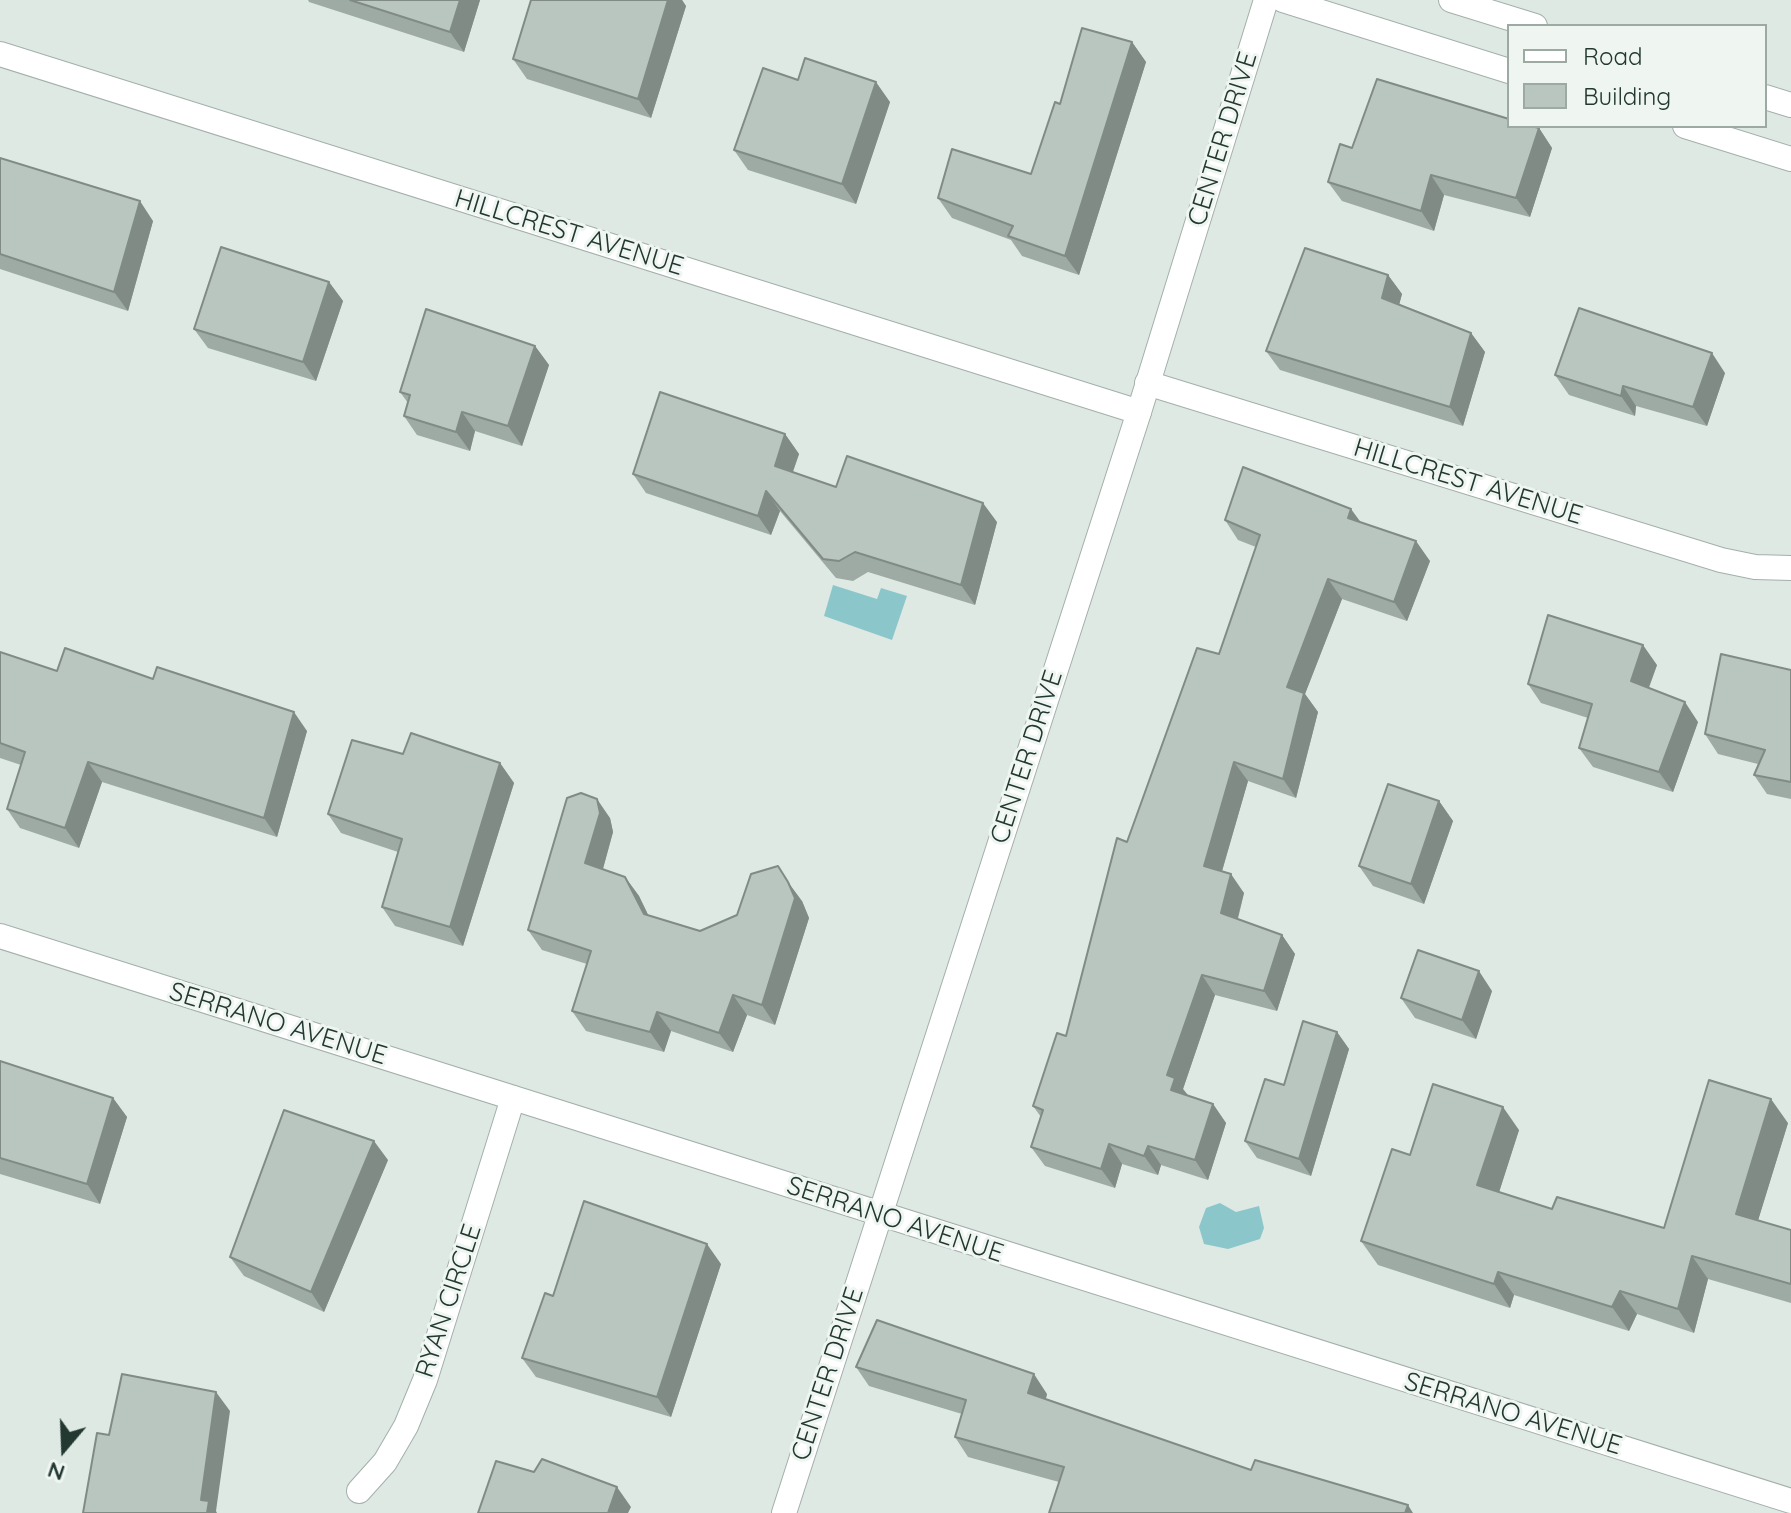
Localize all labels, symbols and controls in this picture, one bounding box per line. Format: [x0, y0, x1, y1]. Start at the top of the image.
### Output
legend [1507, 24, 1767, 128]
text: Road [1583, 41, 1643, 71]
street label: CENTER DRIVE [1182, 48, 1264, 230]
text: Building [1583, 81, 1671, 111]
street label: HILLCREST AVENUE [451, 183, 687, 283]
street label: HILLCREST AVENUE [1350, 432, 1586, 532]
street label: CENTER DRIVE [984, 666, 1070, 848]
street label: SERRANO AVENUE [166, 976, 390, 1072]
street label: SERRANO AVENUE [783, 1170, 1007, 1270]
street label: RYAN CIRCLE [410, 1220, 488, 1382]
street label: CENTER DRIVE [785, 1283, 871, 1465]
street label: SERRANO AVENUE [1401, 1366, 1625, 1462]
north arrow [24, 1409, 104, 1489]
text: N [44, 1456, 68, 1488]

